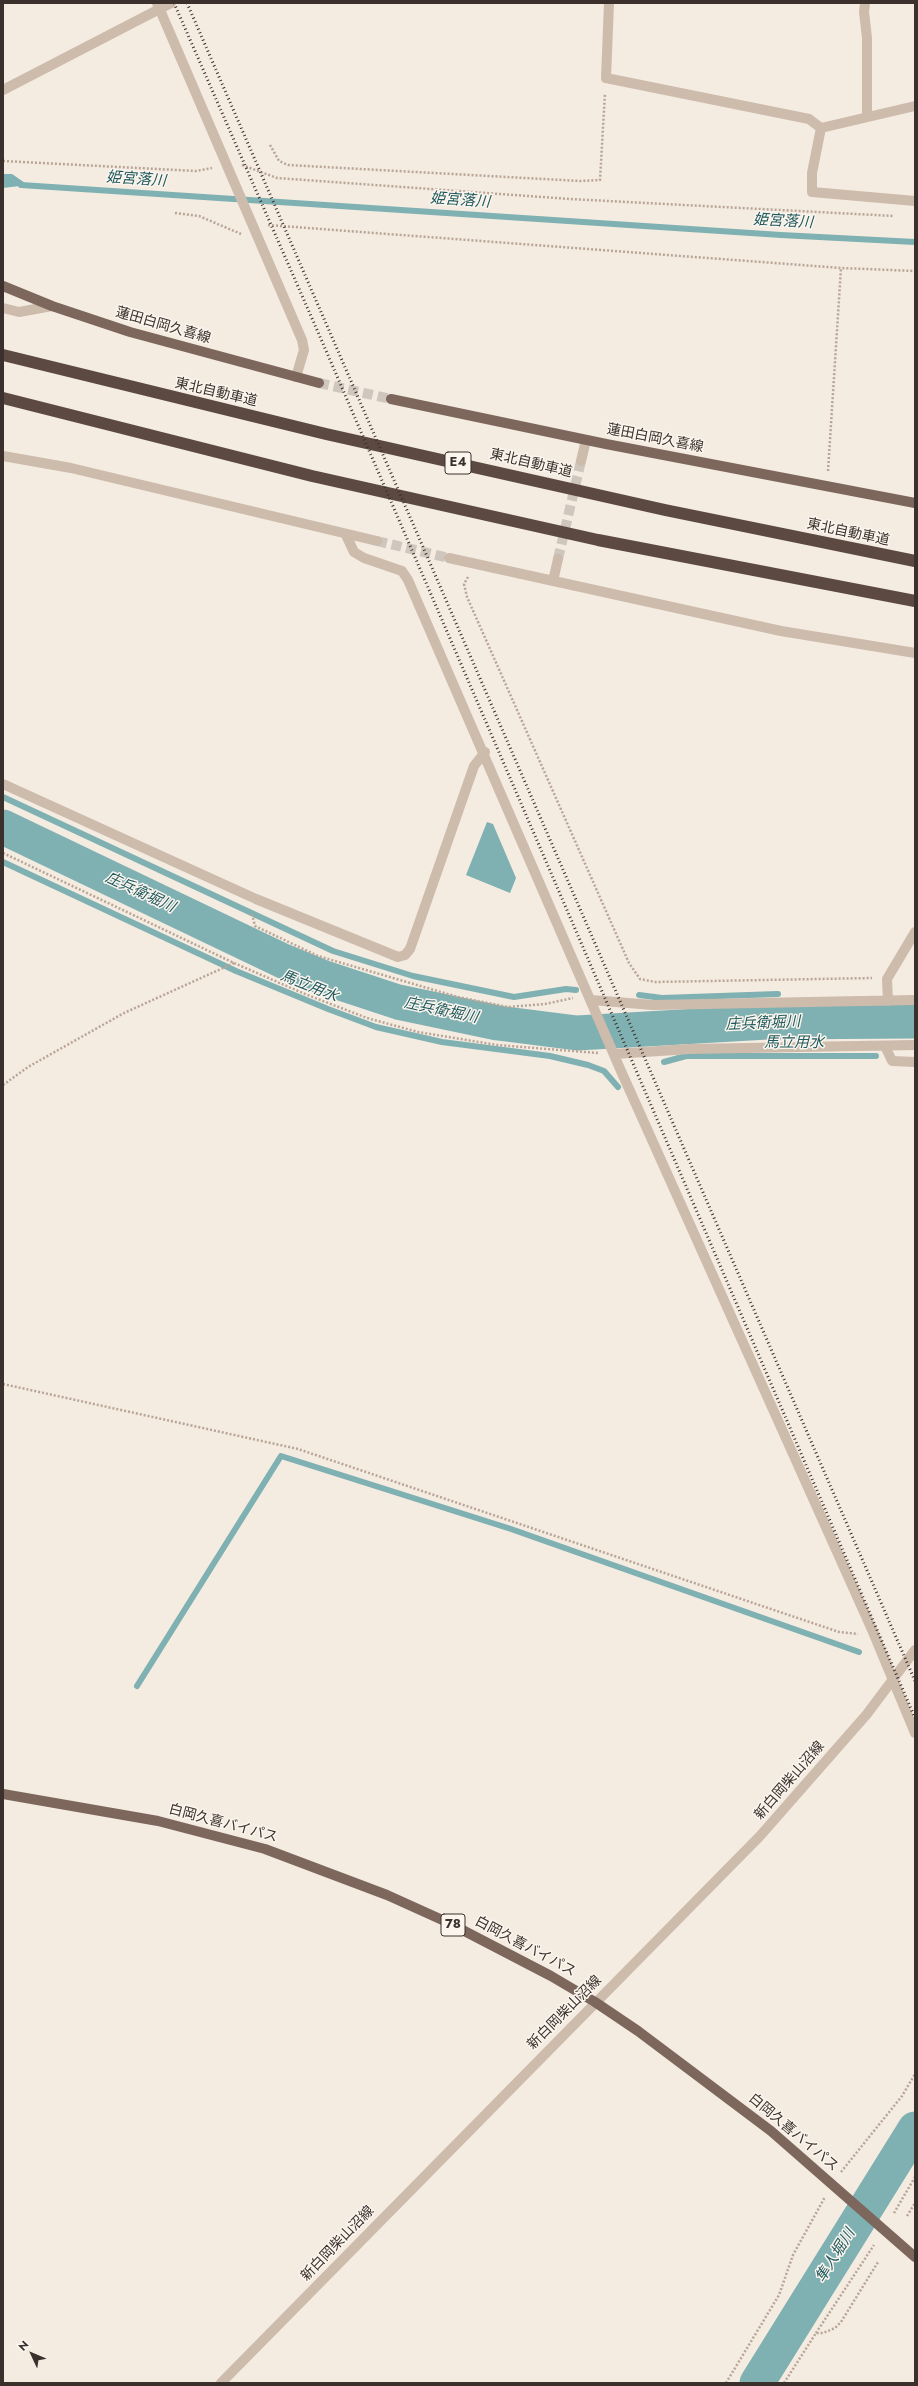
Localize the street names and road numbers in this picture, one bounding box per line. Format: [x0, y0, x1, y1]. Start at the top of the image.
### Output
street label: 蓮田白岡久喜線 [114, 304, 212, 348]
street label: 東北自動車道 [173, 375, 259, 411]
street label: 蓮田白岡久喜線 [605, 421, 705, 457]
street label: 東北自動車道 [488, 446, 574, 482]
road number: E4 [445, 452, 471, 474]
street label: 東北自動車道 [805, 516, 891, 550]
street label: 新白岡柴山沼線 [752, 1739, 828, 1823]
street label: 白岡久喜バイパス [167, 1801, 279, 1847]
street label: 白岡久喜バイパス [472, 1913, 578, 1981]
road number: 78 [441, 1914, 465, 1936]
street label: 新白岡柴山沼線 [524, 1972, 606, 2054]
street label: 白岡久喜バイパス [745, 2091, 841, 2175]
street label: 新白岡柴山沼線 [298, 2203, 378, 2285]

